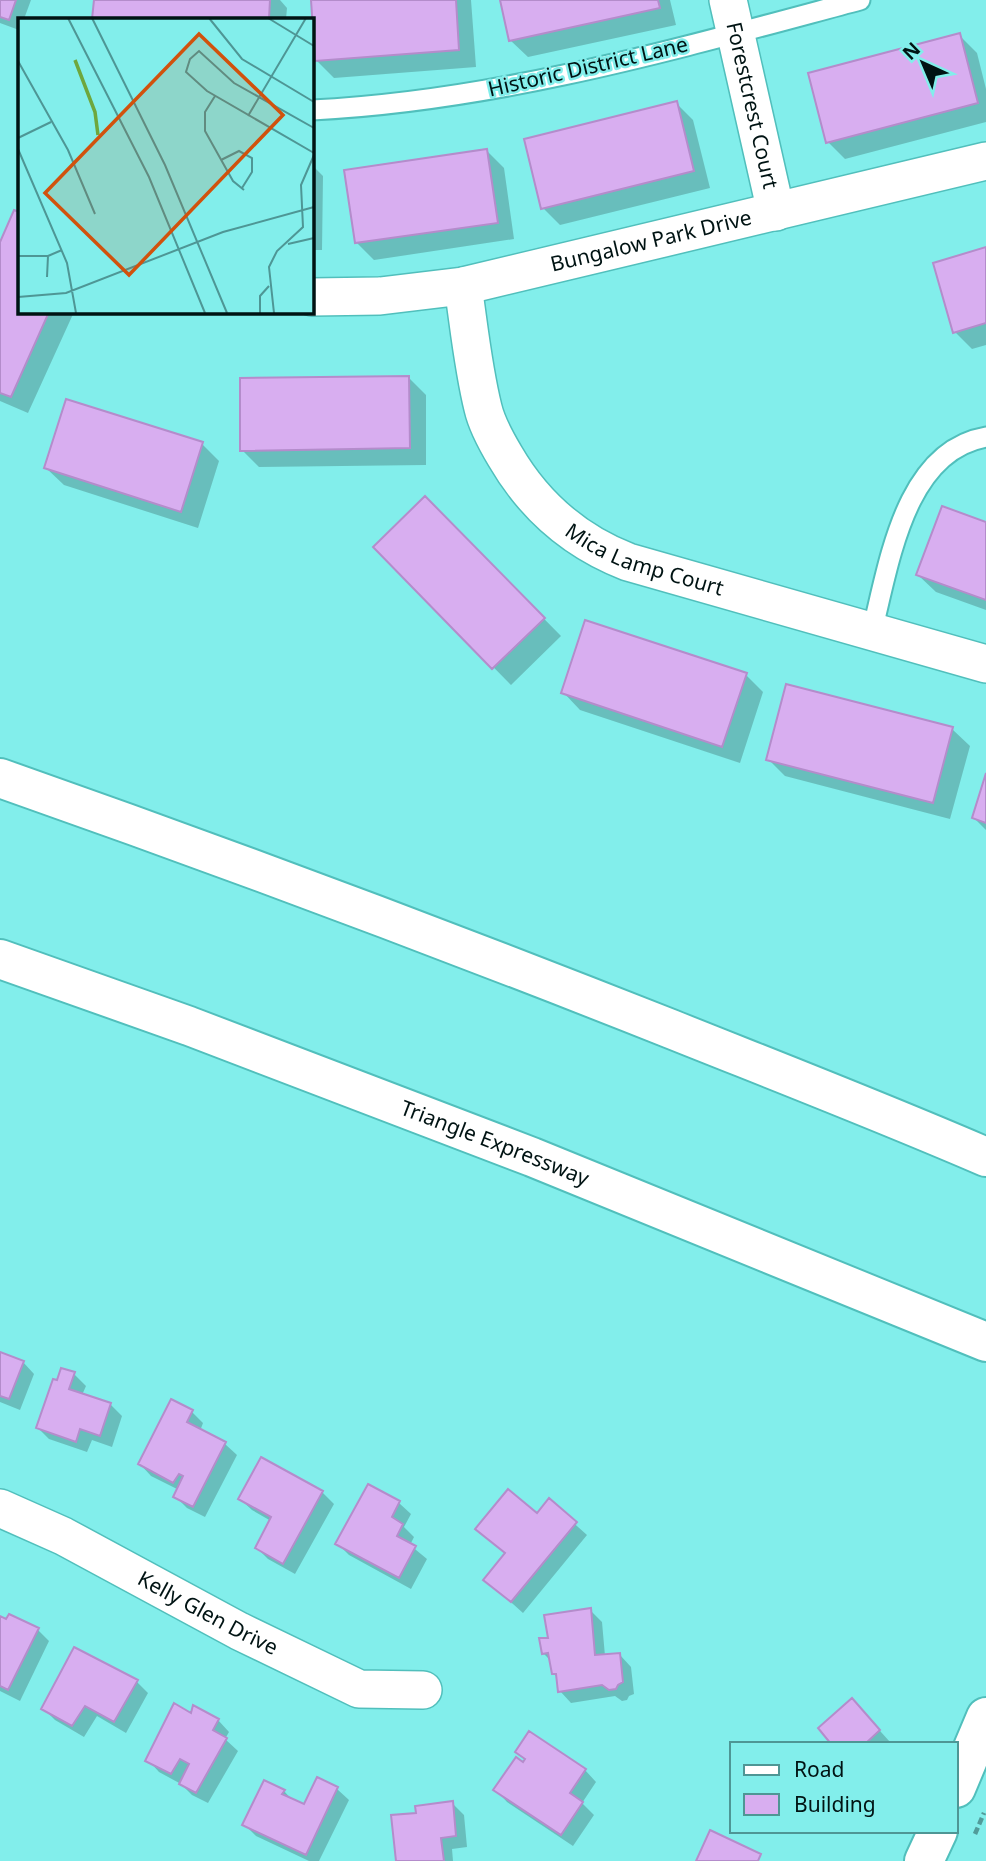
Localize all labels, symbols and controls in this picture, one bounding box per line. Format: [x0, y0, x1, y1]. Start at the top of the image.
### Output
inset map [18, 18, 313, 313]
street label: Forestcrest Court [720, 19, 785, 192]
north arrow [888, 28, 958, 98]
street label: Historic District Lane [485, 29, 690, 103]
text: N [897, 36, 926, 65]
street label: Bungalow Park Drive [547, 203, 754, 278]
street label: Mica Lamp Court [560, 516, 727, 602]
street label: Triangle Expressway [397, 1093, 594, 1192]
street label: Kelly Glen Drive [133, 1564, 283, 1661]
legend [730, 1742, 958, 1833]
text: Road [794, 1755, 844, 1783]
text: Building [794, 1790, 876, 1818]

